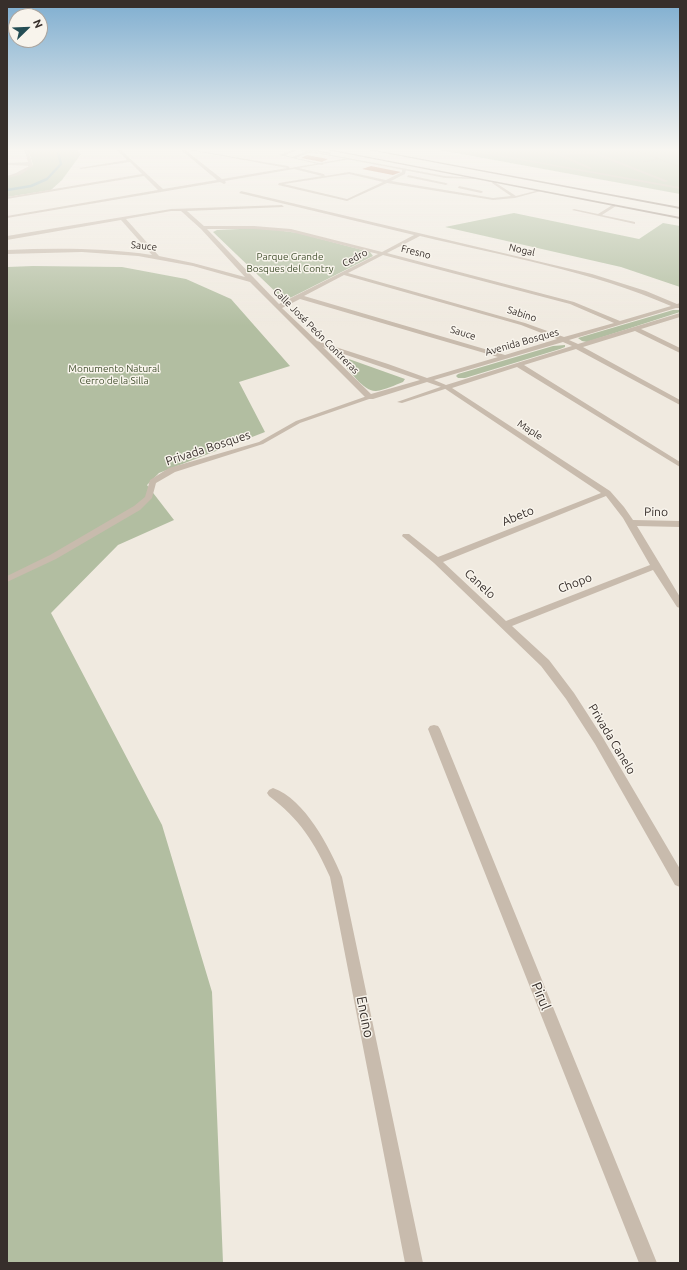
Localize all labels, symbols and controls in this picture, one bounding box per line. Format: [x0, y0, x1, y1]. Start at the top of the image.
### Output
north arrow [8, 8, 48, 48]
text: N [31, 18, 45, 30]
street label: Sauce [130, 239, 158, 253]
street label: Nogal [508, 241, 536, 259]
street label: Fresno [400, 243, 432, 261]
street label: Cedro [340, 246, 370, 270]
park label: Parque Grande Bosques del Contry [247, 251, 333, 274]
street label: Calle José Peón Contreras [271, 286, 361, 376]
street label: Sabino [506, 304, 538, 324]
street label: Sauce [449, 323, 477, 343]
street label: Avenida Bosques [484, 326, 560, 358]
park label: Monumento Natural Cerro de la Silla [68, 363, 160, 386]
street label: Maple [515, 417, 545, 443]
street label: Privada Bosques [164, 428, 252, 468]
street label: Abeto [500, 503, 536, 529]
street label: Pino [644, 505, 668, 519]
street label: Canelo [461, 566, 499, 602]
street label: Chopo [556, 570, 594, 596]
street label: Privada Canelo [585, 701, 639, 777]
street label: Pirul [528, 980, 554, 1012]
street label: Encino [353, 995, 377, 1039]

